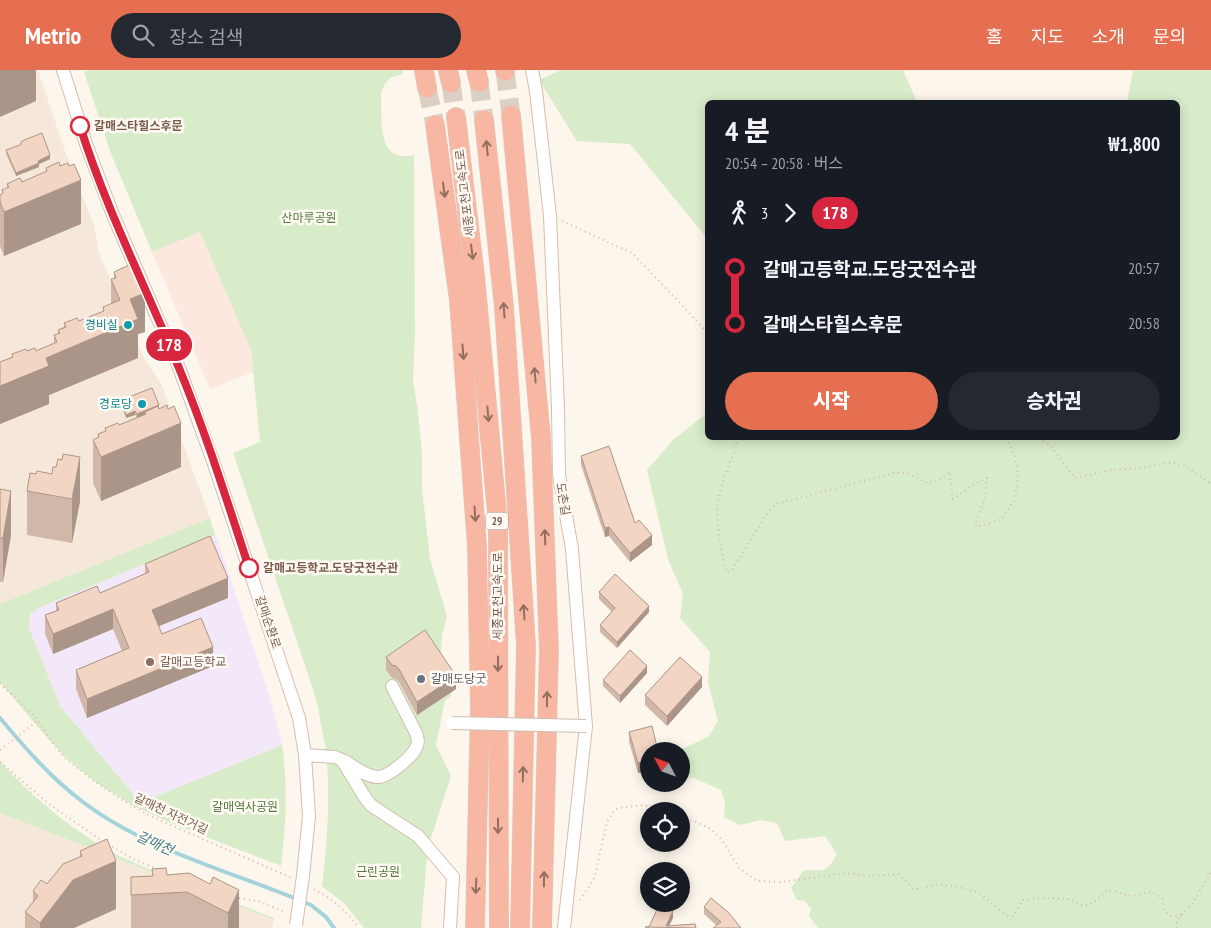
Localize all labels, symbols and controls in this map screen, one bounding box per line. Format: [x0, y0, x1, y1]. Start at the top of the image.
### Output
search box [111, 13, 461, 58]
text: Metrio [25, 20, 81, 51]
icon: search [129, 21, 157, 49]
text: 장소 검색 [169, 25, 243, 49]
text: 홈 [986, 25, 1003, 48]
text: 지도 [1031, 25, 1064, 48]
text: 소개 [1092, 25, 1125, 48]
text: 문의 [1153, 25, 1186, 48]
text: 4 분 [725, 112, 770, 149]
marker: 갈매스타힐스후문 [70, 116, 90, 136]
place label: 갈매스타힐스후문 [94, 118, 182, 133]
text: ₩1,800 [1108, 132, 1160, 156]
one-way arrow [482, 141, 492, 157]
street label: 세종포천고속도로 [452, 148, 477, 238]
text: 20:54 – 20:58 · 버스 [725, 153, 843, 173]
one-way arrow [439, 182, 449, 198]
icon: walk [725, 199, 753, 227]
icon: forward [776, 199, 804, 227]
text: 178 [822, 201, 848, 224]
text: 3 [761, 203, 768, 223]
park label: 산마루공원 [281, 210, 337, 225]
one-way arrow [467, 244, 477, 260]
text: 갈매고등학교.도당굿전수관 [763, 257, 977, 281]
text: 20:57 [1128, 258, 1160, 278]
one-way arrow [500, 302, 509, 318]
text: 갈매스타힐스후문 [763, 312, 903, 336]
text: 20:58 [1128, 313, 1160, 333]
place label: 경비실 [85, 317, 118, 332]
marker: 경비실 [122, 319, 134, 331]
line badge: 178 [140, 329, 198, 361]
text: 178 [156, 333, 182, 356]
one-way arrow [458, 343, 468, 359]
one-way arrow [531, 367, 540, 383]
button: 시작 [725, 372, 938, 430]
button: 승차권 [948, 372, 1160, 430]
place label: 경로당 [99, 396, 132, 411]
marker: 경로당 [136, 398, 148, 410]
one-way arrow [483, 406, 492, 422]
street label: 도촌길 [553, 481, 574, 517]
one-way arrow [470, 505, 479, 521]
road number: 29 [486, 512, 508, 530]
one-way arrow [540, 529, 549, 545]
street label: 세종포천고속도로 [490, 552, 505, 640]
marker: 갈매고등학교.도당굿전수관 [239, 558, 259, 578]
place label: 갈매고등학교.도당굿전수관 [263, 560, 398, 575]
street label: 갈매순환로 [252, 593, 285, 650]
one-way arrow [519, 604, 528, 620]
place label: 갈매고등학교 [160, 654, 226, 669]
one-way arrow [493, 655, 503, 671]
marker: 갈매고등학교 [144, 656, 156, 668]
place label: 갈매도당굿 [431, 671, 486, 686]
marker: 갈매도당굿 [415, 673, 427, 685]
one-way arrow [543, 692, 552, 708]
north arrow [640, 742, 690, 792]
map controls [640, 742, 690, 912]
one-way arrow [518, 767, 528, 783]
street label: 갈매천 자전거길 [132, 790, 211, 837]
park label: 갈매역사공원 [212, 799, 278, 814]
button: locate [640, 802, 690, 852]
one-way arrow [493, 818, 503, 834]
water label: 갈매천 [134, 827, 177, 860]
button: layers [640, 862, 690, 912]
park label: 근린공원 [356, 864, 400, 879]
one-way arrow [539, 872, 548, 888]
one-way arrow [471, 878, 481, 894]

